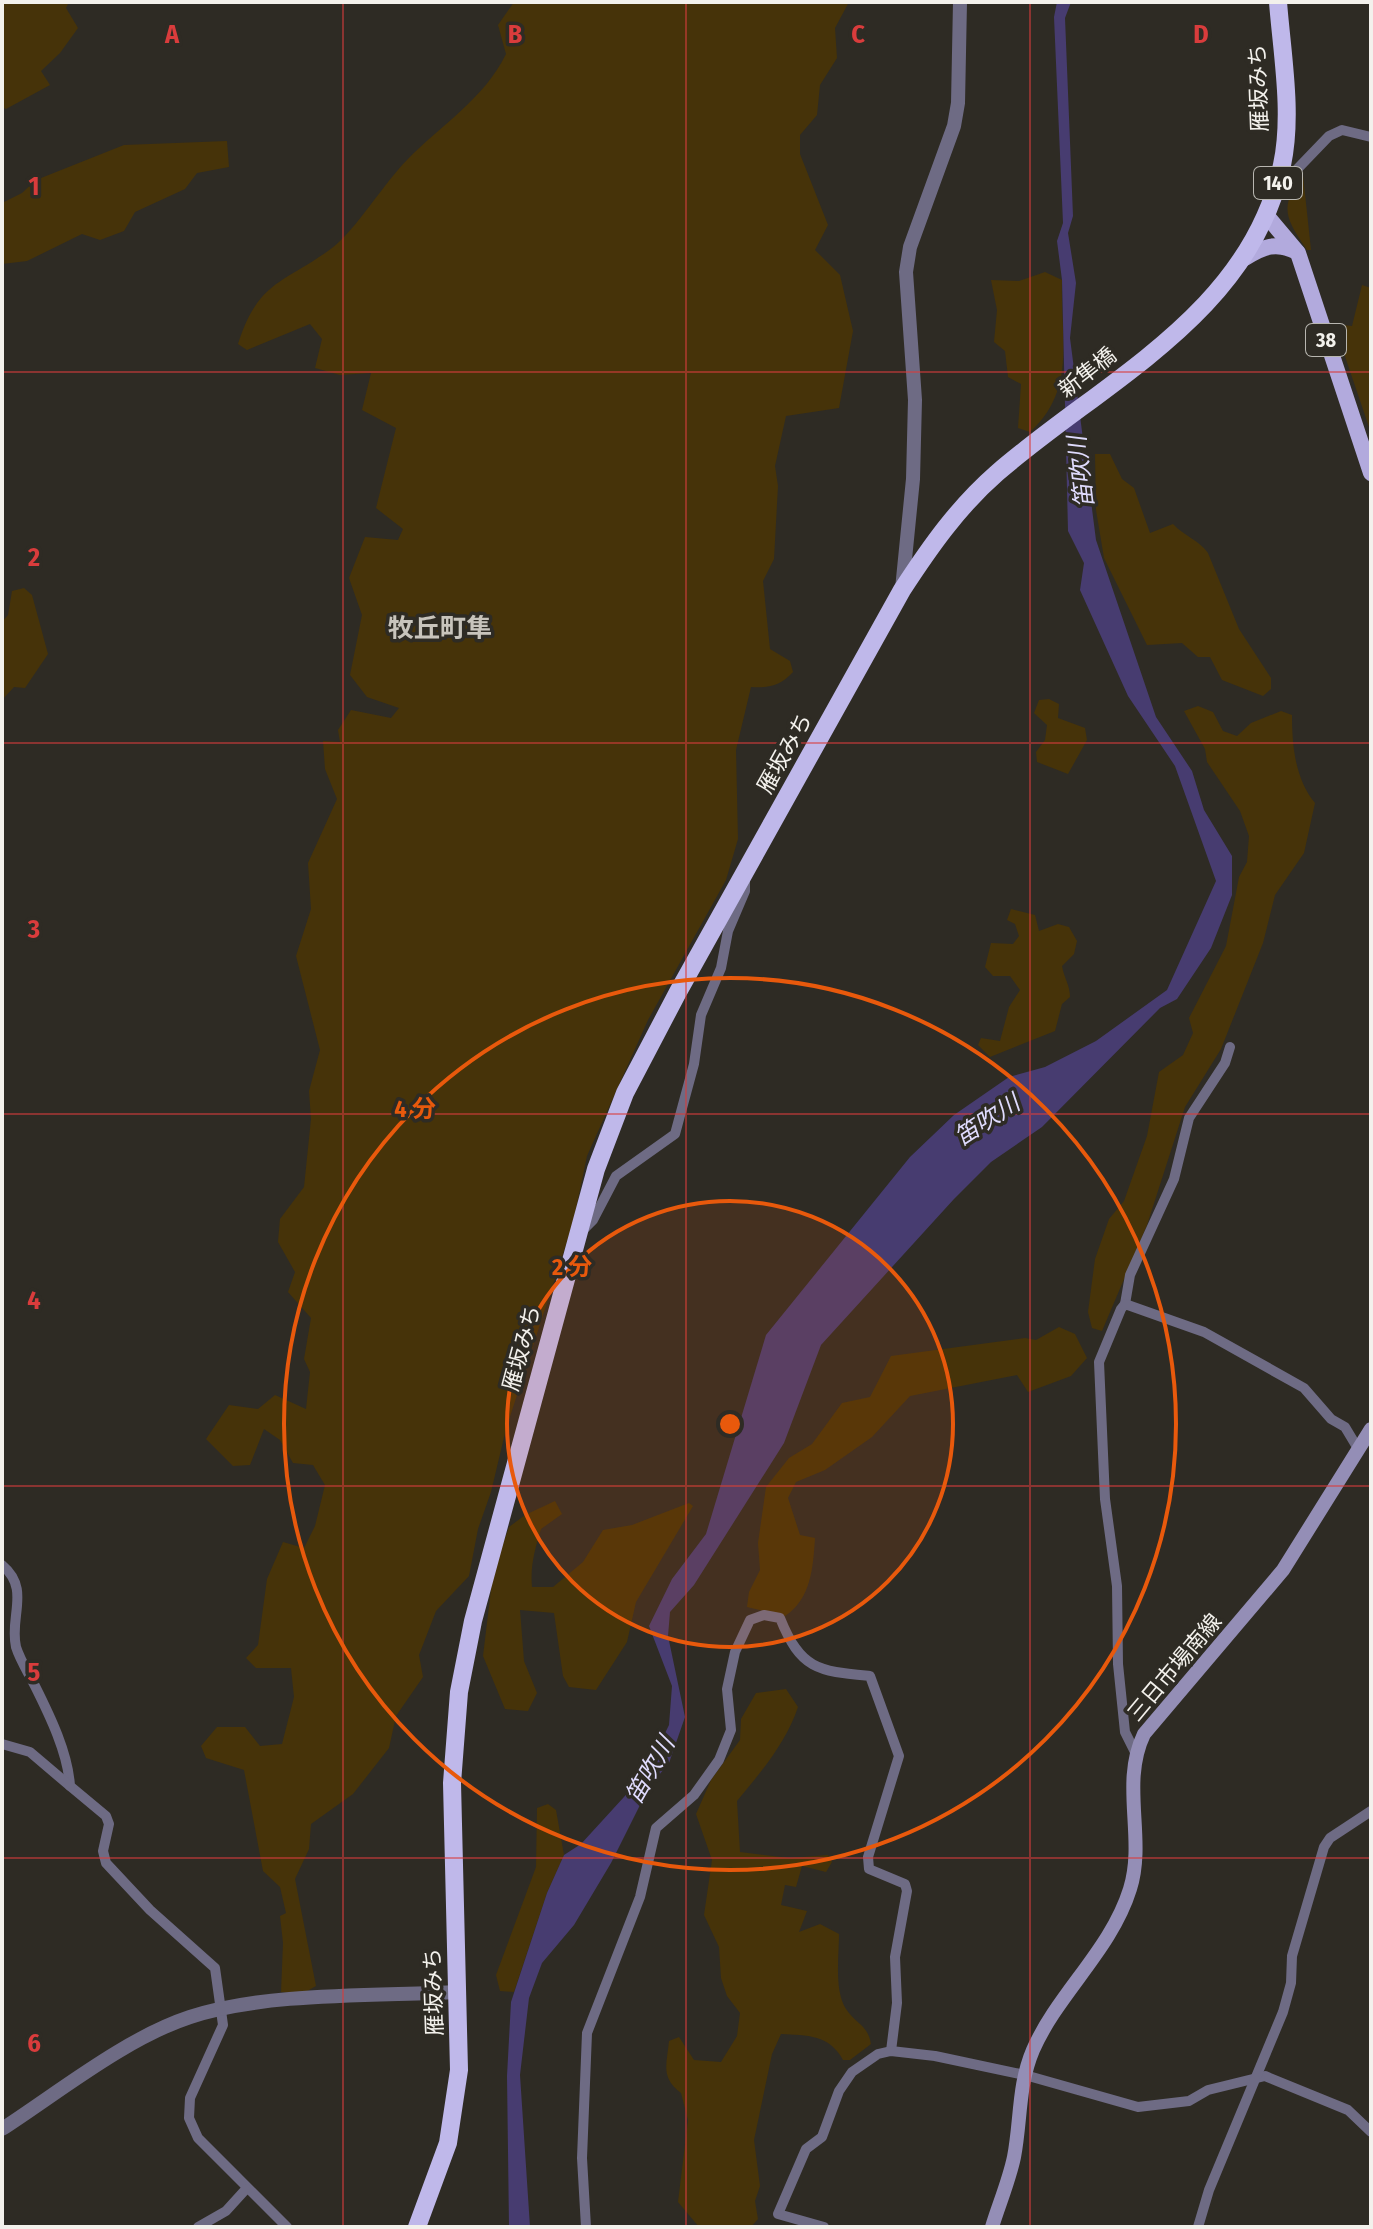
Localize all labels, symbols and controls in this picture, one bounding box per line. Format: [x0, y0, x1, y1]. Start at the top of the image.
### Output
text: A [164, 19, 180, 50]
text: B [508, 19, 523, 50]
text: C [851, 19, 865, 50]
text: D [1193, 19, 1209, 50]
street label: 雁坂みち [1243, 44, 1274, 132]
road number: 140 [1254, 167, 1302, 199]
text: 1 [29, 171, 40, 202]
road number: 38 [1306, 324, 1346, 356]
street label: 新隼橋 [1053, 341, 1122, 403]
water label: 笛吹川 [1062, 432, 1099, 509]
text: 2 [27, 542, 40, 573]
district label: 牧丘町隼 [388, 613, 492, 644]
street label: 雁坂みち [751, 708, 818, 798]
text: 3 [27, 914, 40, 945]
water label: 笛吹川 [949, 1087, 1027, 1151]
text: 4 分 [394, 1095, 436, 1123]
text: 2 分 [551, 1253, 592, 1281]
text: 4 [27, 1285, 41, 1316]
street label: 雁坂みち [497, 1302, 546, 1394]
centre of rings [716, 1410, 744, 1438]
street label: 三日市場南線 [1122, 1608, 1227, 1727]
text: 5 [28, 1657, 41, 1688]
water label: 笛吹川 [620, 1729, 682, 1808]
street label: 雁坂みち [418, 1948, 449, 2036]
text: 6 [27, 2028, 41, 2059]

